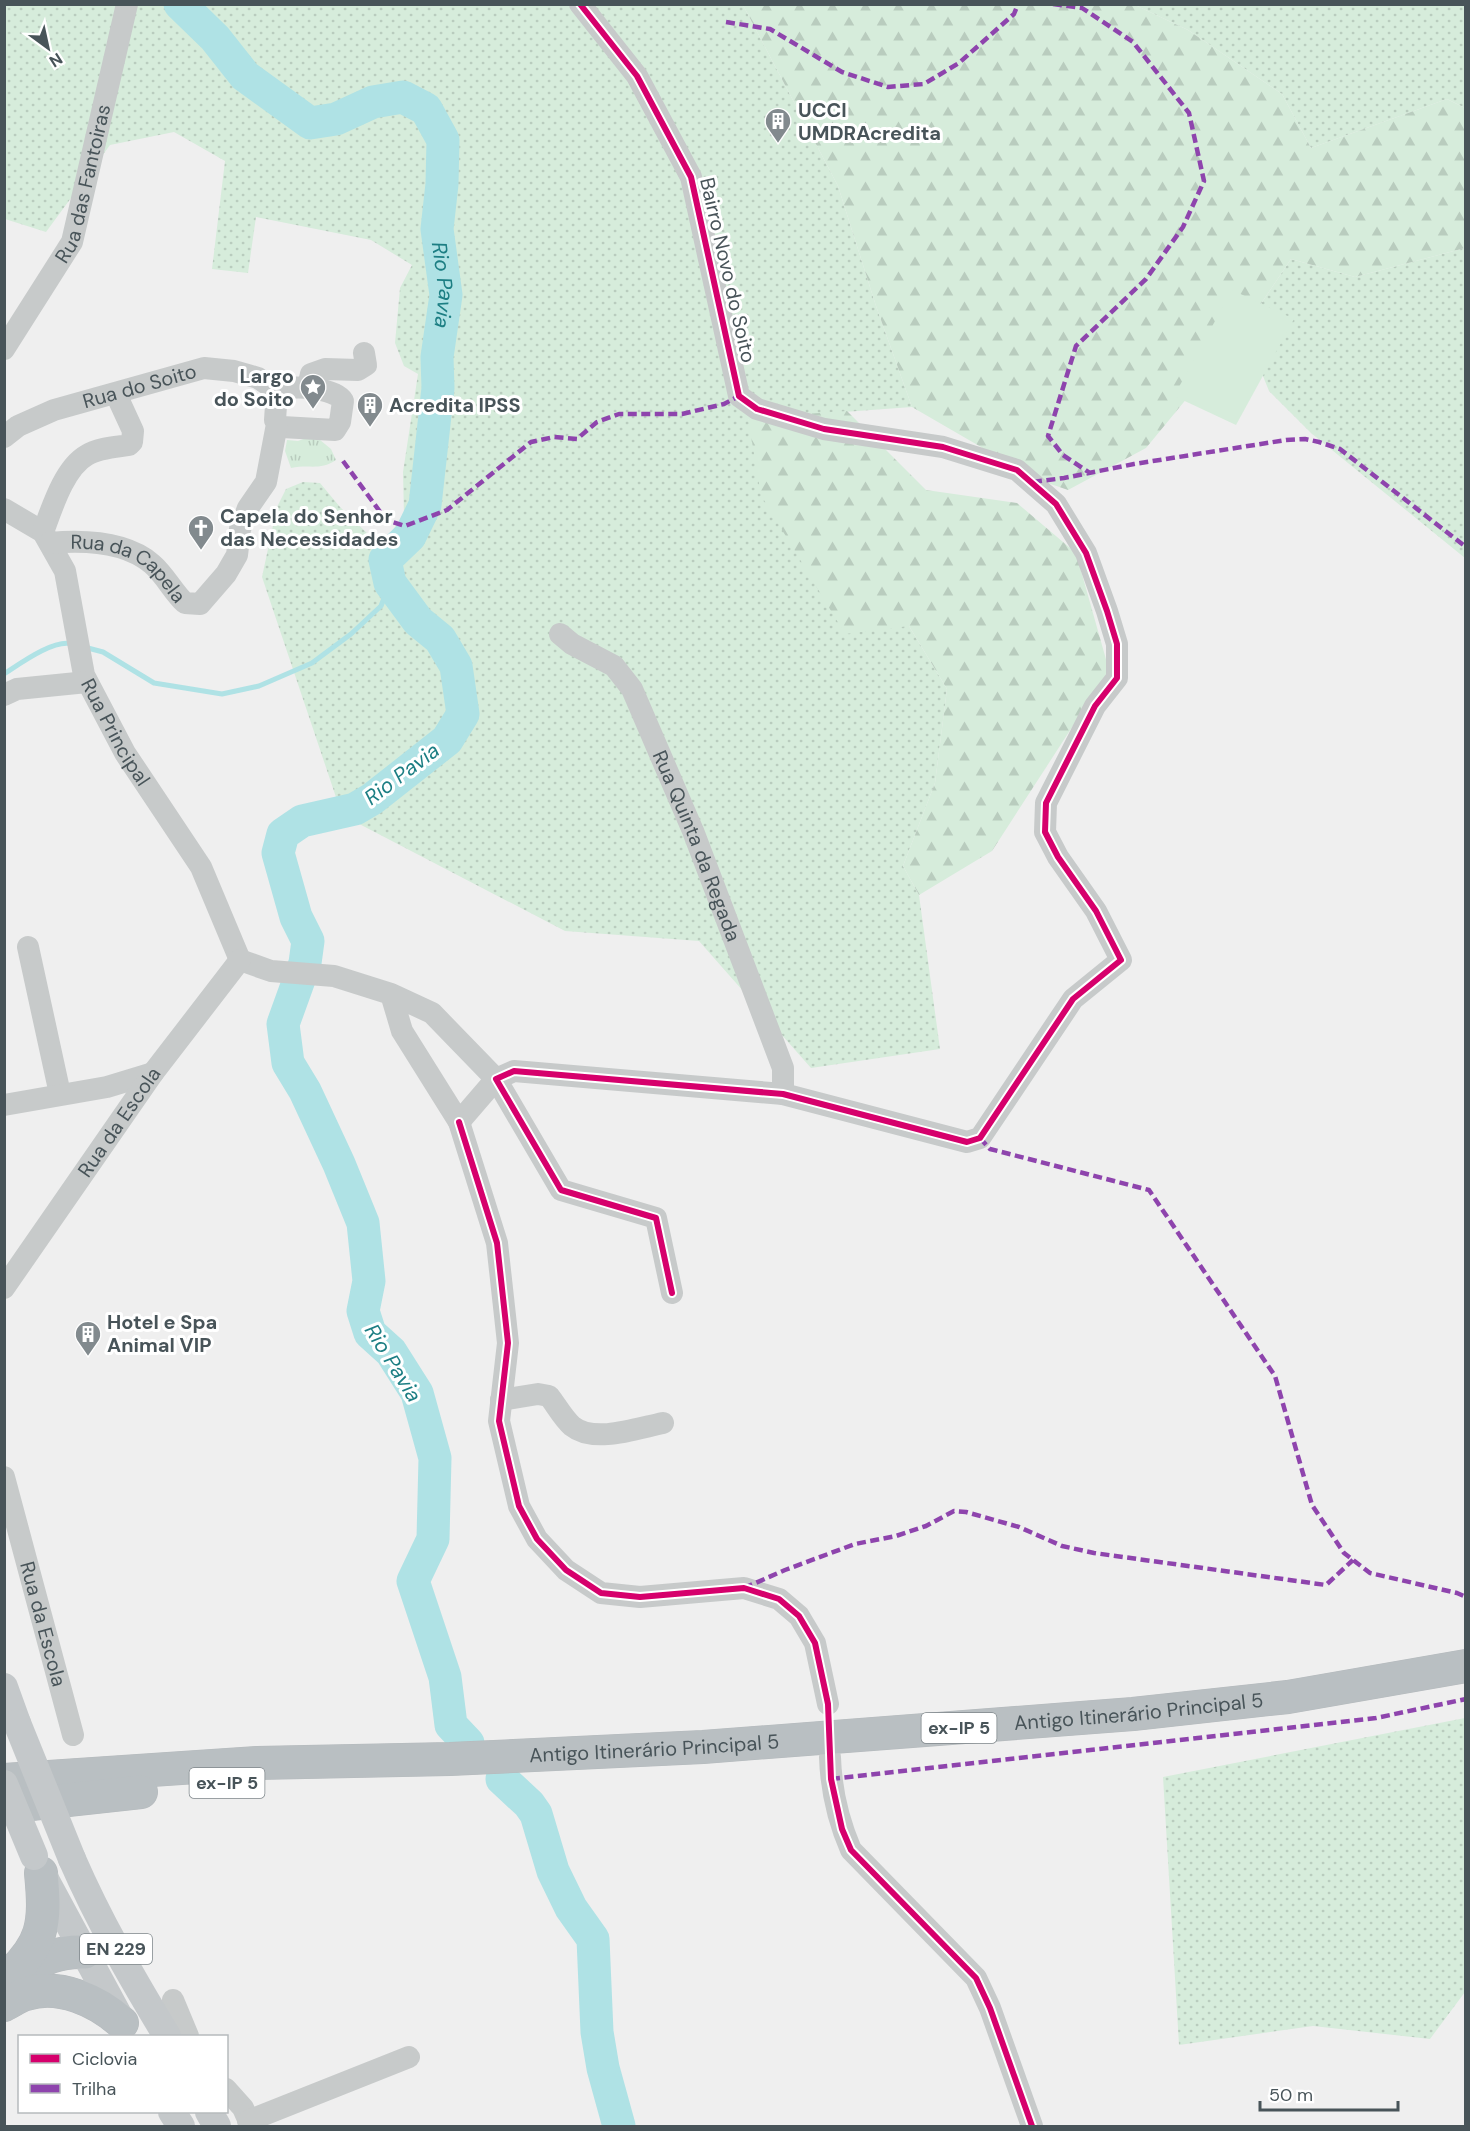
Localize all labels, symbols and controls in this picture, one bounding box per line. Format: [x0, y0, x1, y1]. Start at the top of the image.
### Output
north arrow [18, 18, 78, 78]
text: N [45, 48, 67, 72]
place label: UCCI UMDRAcredita [798, 97, 941, 146]
street label: Rua das Fantoiras [49, 102, 116, 268]
building icon: UCCI UMDRAcredita [763, 106, 793, 144]
street label: Bairro Novo do Soito [694, 175, 762, 365]
water label: Rio Pavia [425, 240, 461, 330]
street label: Rua do Soito [80, 358, 199, 414]
place label: Largo do Soito [214, 363, 294, 412]
place icon: Largo do Soito [298, 372, 328, 410]
building icon: Acredita IPSS [355, 390, 385, 428]
place label: Acredita IPSS [389, 392, 520, 418]
place label: Capela do Senhor das Necessidades [220, 503, 398, 552]
church icon: Capela do Senhor das Necessidades [186, 513, 216, 551]
street label: Rua da Capela [71, 529, 192, 608]
street label: Rua Principal [75, 674, 156, 791]
water label: Rio Pavia [359, 737, 445, 811]
street label: Rua Quinta da Regada [647, 746, 747, 945]
street label: Rua da Escola [72, 1062, 166, 1182]
place label: Hotel e Spa Animal VIP [107, 1309, 217, 1358]
building icon: Hotel e Spa Animal VIP [73, 1319, 103, 1357]
water label: Rio Pavia [358, 1319, 428, 1407]
street label: Rua da Escola [14, 1558, 72, 1689]
street label: Antigo Itinerário Principal 5 [1013, 1687, 1265, 1736]
road number: ex-IP 5 [922, 1713, 996, 1743]
street label: Antigo Itinerário Principal 5 [529, 1728, 780, 1768]
road number: ex-IP 5 [190, 1768, 264, 1798]
road number: EN 229 [80, 1934, 152, 1964]
legend [18, 2035, 228, 2113]
text: Ciclovia [72, 2047, 137, 2071]
scale bar [1260, 2074, 1398, 2112]
text: Trilha [72, 2077, 116, 2101]
text: 50 m [1269, 2083, 1313, 2107]

